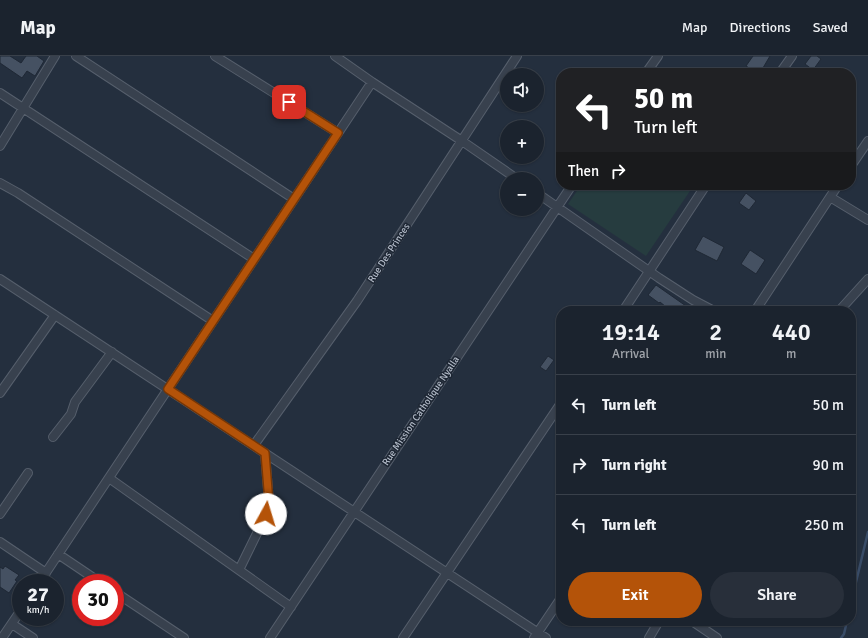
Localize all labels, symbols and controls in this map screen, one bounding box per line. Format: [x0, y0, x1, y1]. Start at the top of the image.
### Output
text: Map [20, 16, 56, 40]
text: Map [682, 19, 708, 36]
text: Directions [730, 19, 791, 36]
text: Saved [813, 19, 848, 36]
map controls [500, 68, 544, 216]
button: sound [500, 68, 544, 112]
text: 50 m [634, 82, 693, 116]
icon: left [568, 84, 620, 136]
pin [272, 85, 306, 119]
icon: arrive [278, 91, 300, 113]
text: Turn left [634, 116, 697, 138]
button: + [500, 120, 544, 164]
icon: right [607, 160, 629, 182]
text: Then [568, 162, 599, 180]
button: − [500, 172, 544, 216]
street label: Rue Des Princes [365, 221, 413, 285]
text: 19:14 [601, 317, 660, 347]
text: 2 [709, 317, 722, 347]
text: 440 [772, 317, 811, 347]
text: Arrival [612, 346, 649, 362]
text: min [705, 346, 726, 362]
text: m [786, 346, 796, 362]
street label: Rue Mission Catholique Nyalla [380, 354, 462, 468]
icon: left [568, 394, 590, 416]
text: Turn left [602, 396, 656, 414]
text: 50 m [813, 396, 844, 414]
icon: right [568, 454, 590, 476]
text: Turn right [602, 456, 667, 474]
text: 90 m [813, 456, 844, 474]
position arrow [245, 493, 287, 535]
icon: left [568, 514, 590, 536]
text: Turn left [602, 516, 656, 534]
text: 250 m [804, 516, 844, 534]
button: Exit [568, 572, 702, 618]
button: Share [710, 572, 844, 618]
speed limit sign: 30 [72, 574, 124, 626]
text: 27 [27, 582, 49, 607]
text: km/h [27, 604, 49, 616]

